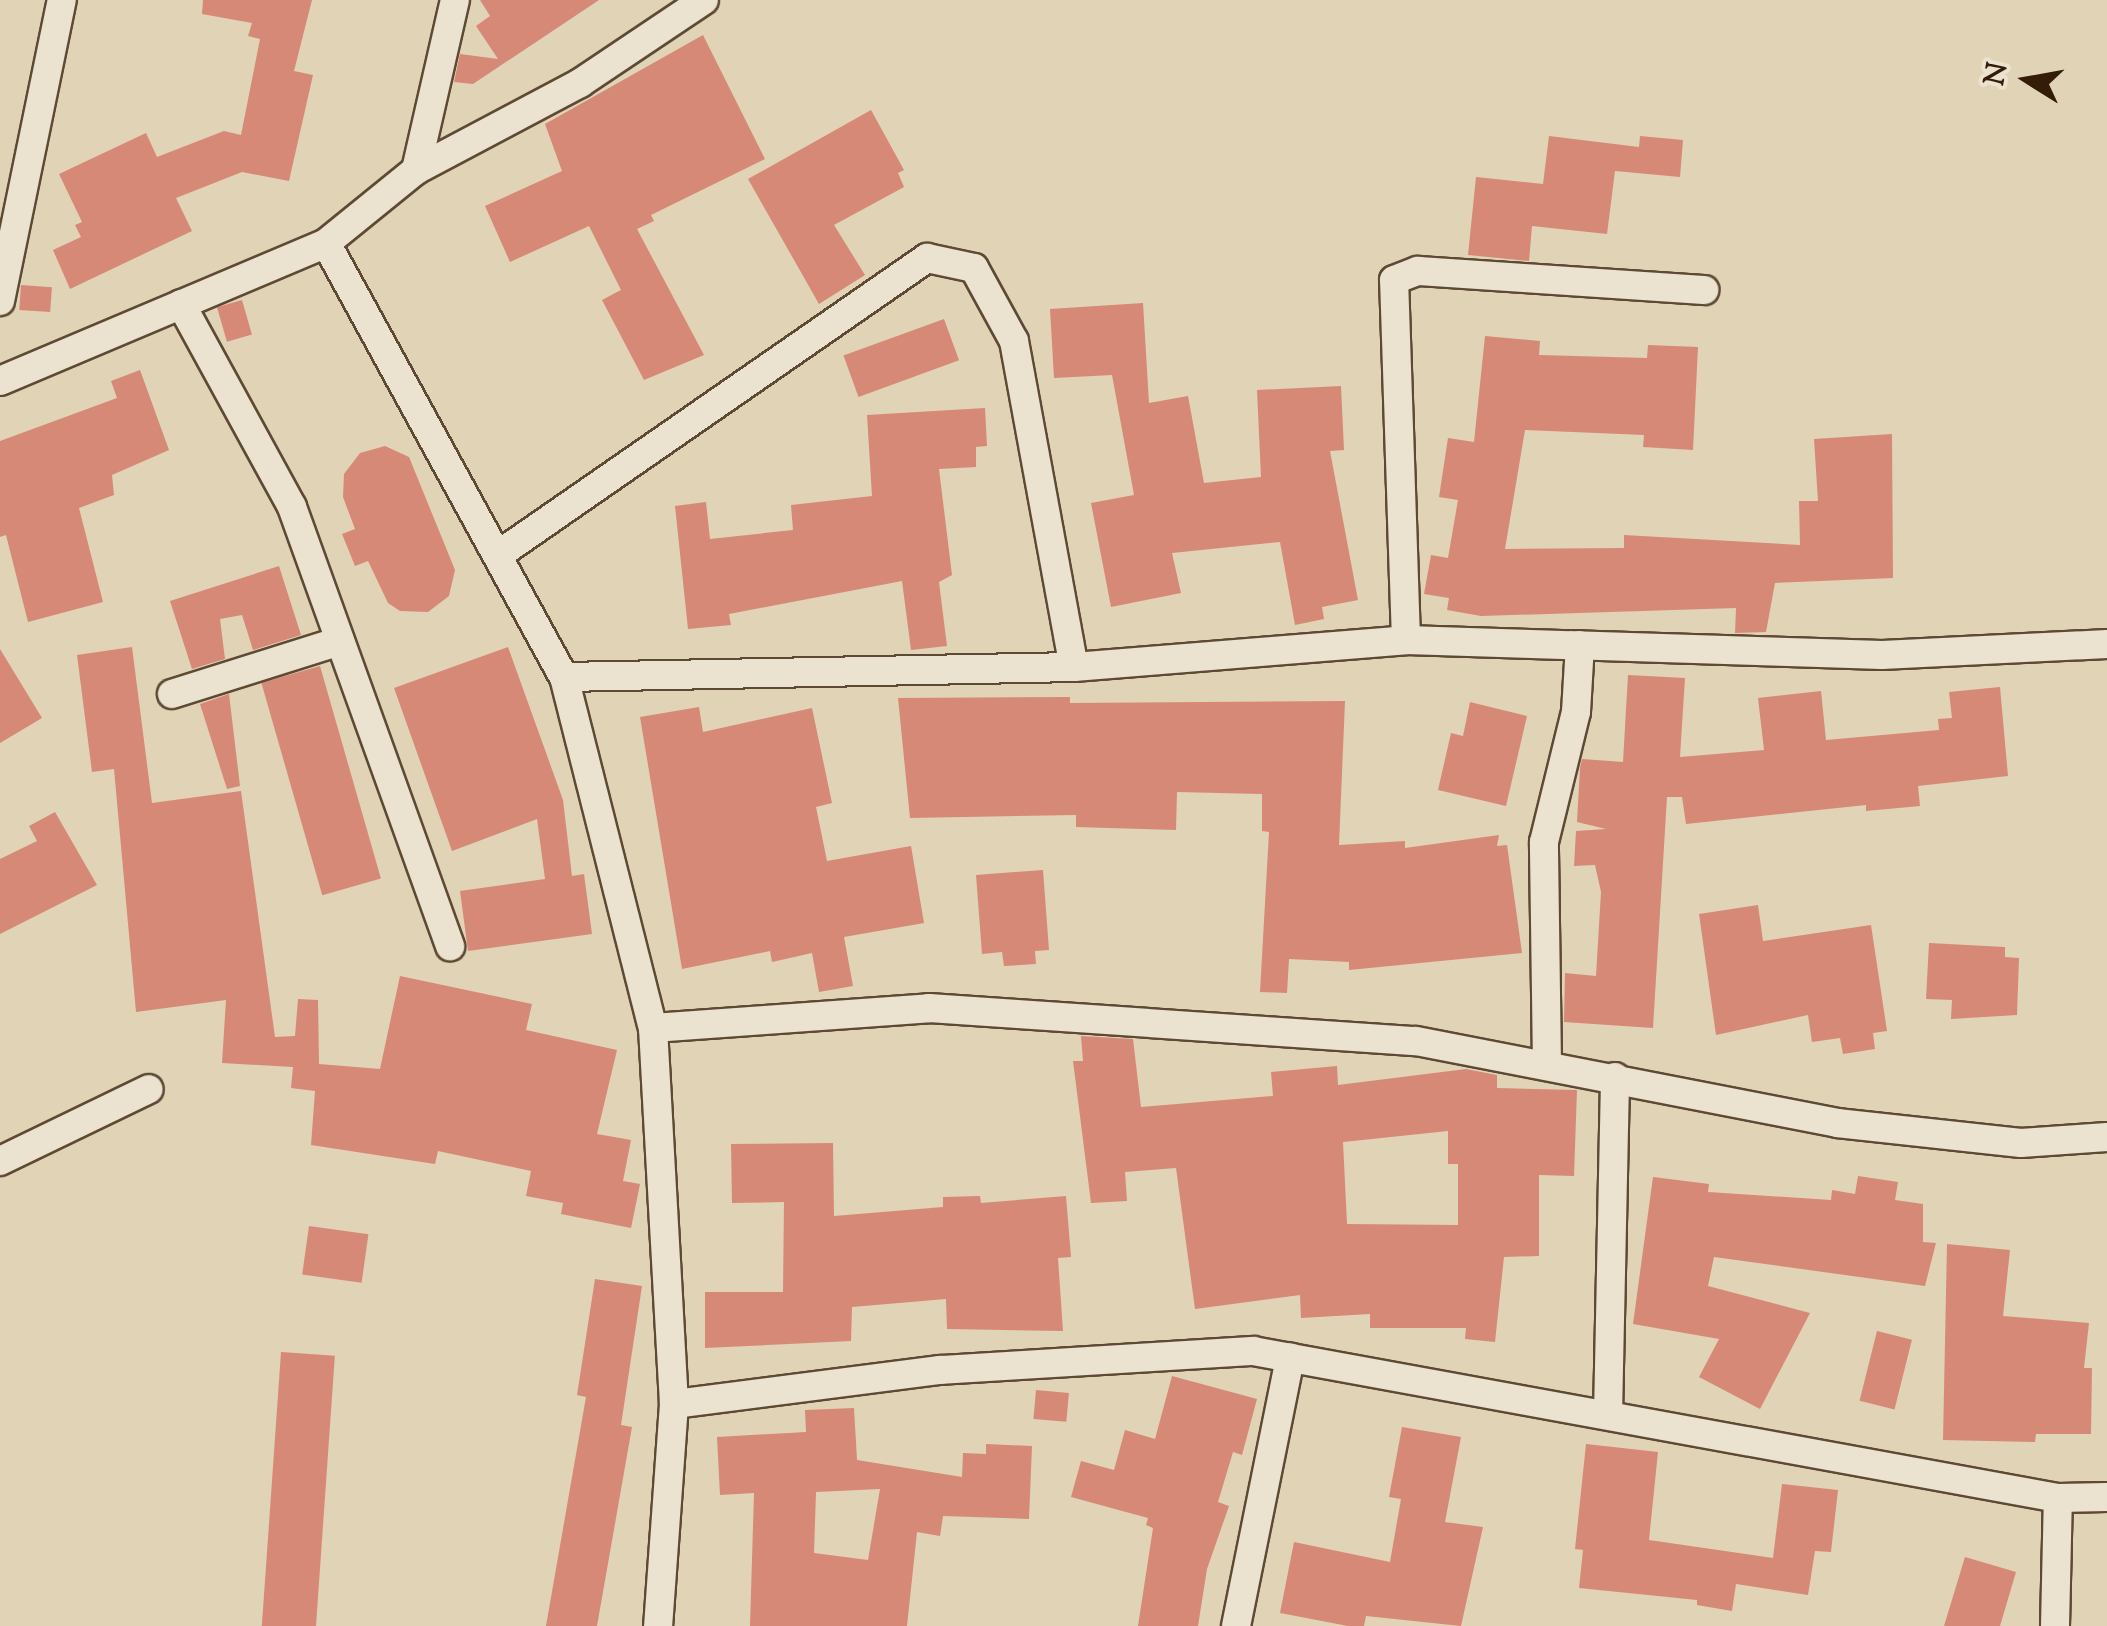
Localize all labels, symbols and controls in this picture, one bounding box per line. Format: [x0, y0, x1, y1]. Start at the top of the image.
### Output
north arrow [1977, 30, 2077, 130]
text: N [1976, 59, 2019, 89]

